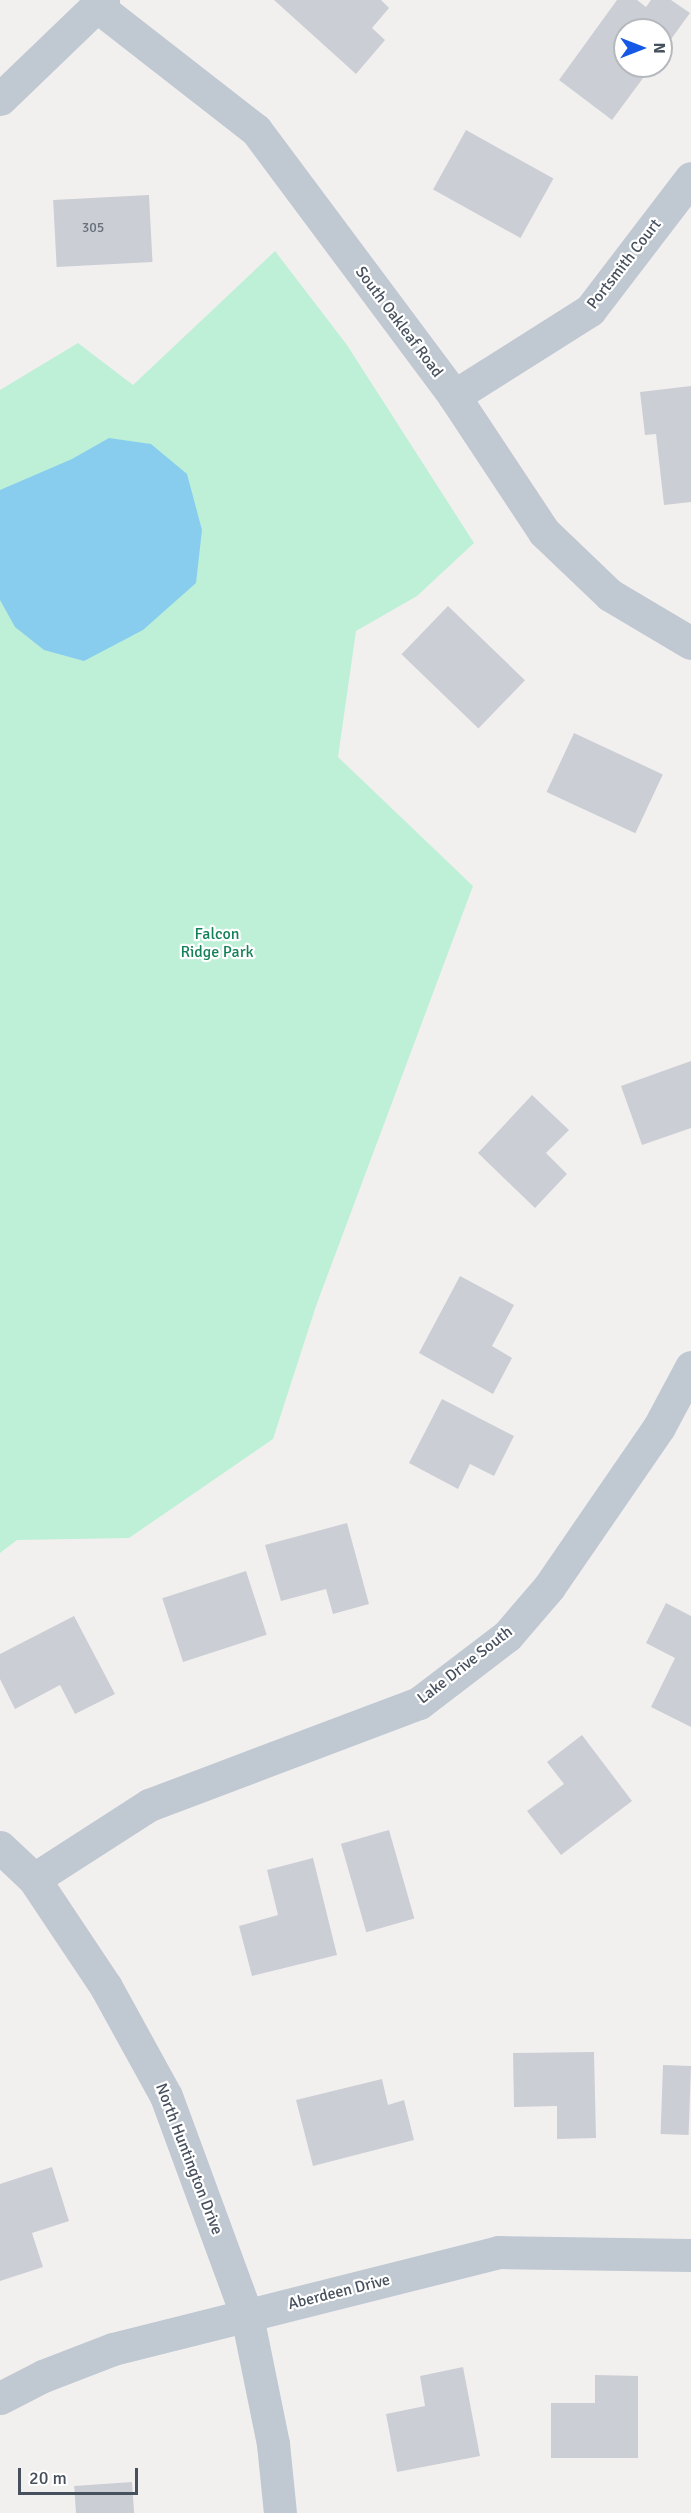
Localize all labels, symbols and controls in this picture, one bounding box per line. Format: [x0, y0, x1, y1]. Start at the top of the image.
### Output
north arrow [613, 18, 673, 78]
text: N [649, 42, 669, 54]
street label: Portsmith Court [583, 215, 665, 313]
house number: 305 [82, 220, 104, 236]
street label: South Oakleaf Road [351, 263, 447, 381]
park label: Falcon Ridge Park [180, 924, 254, 962]
street label: Lake Drive South [414, 1622, 516, 1708]
street label: North Huntington Drive [151, 2081, 227, 2237]
street label: Aberdeen Drive [286, 2270, 392, 2314]
scale bar [21, 2456, 141, 2494]
text: 20 m [29, 2467, 67, 2489]

